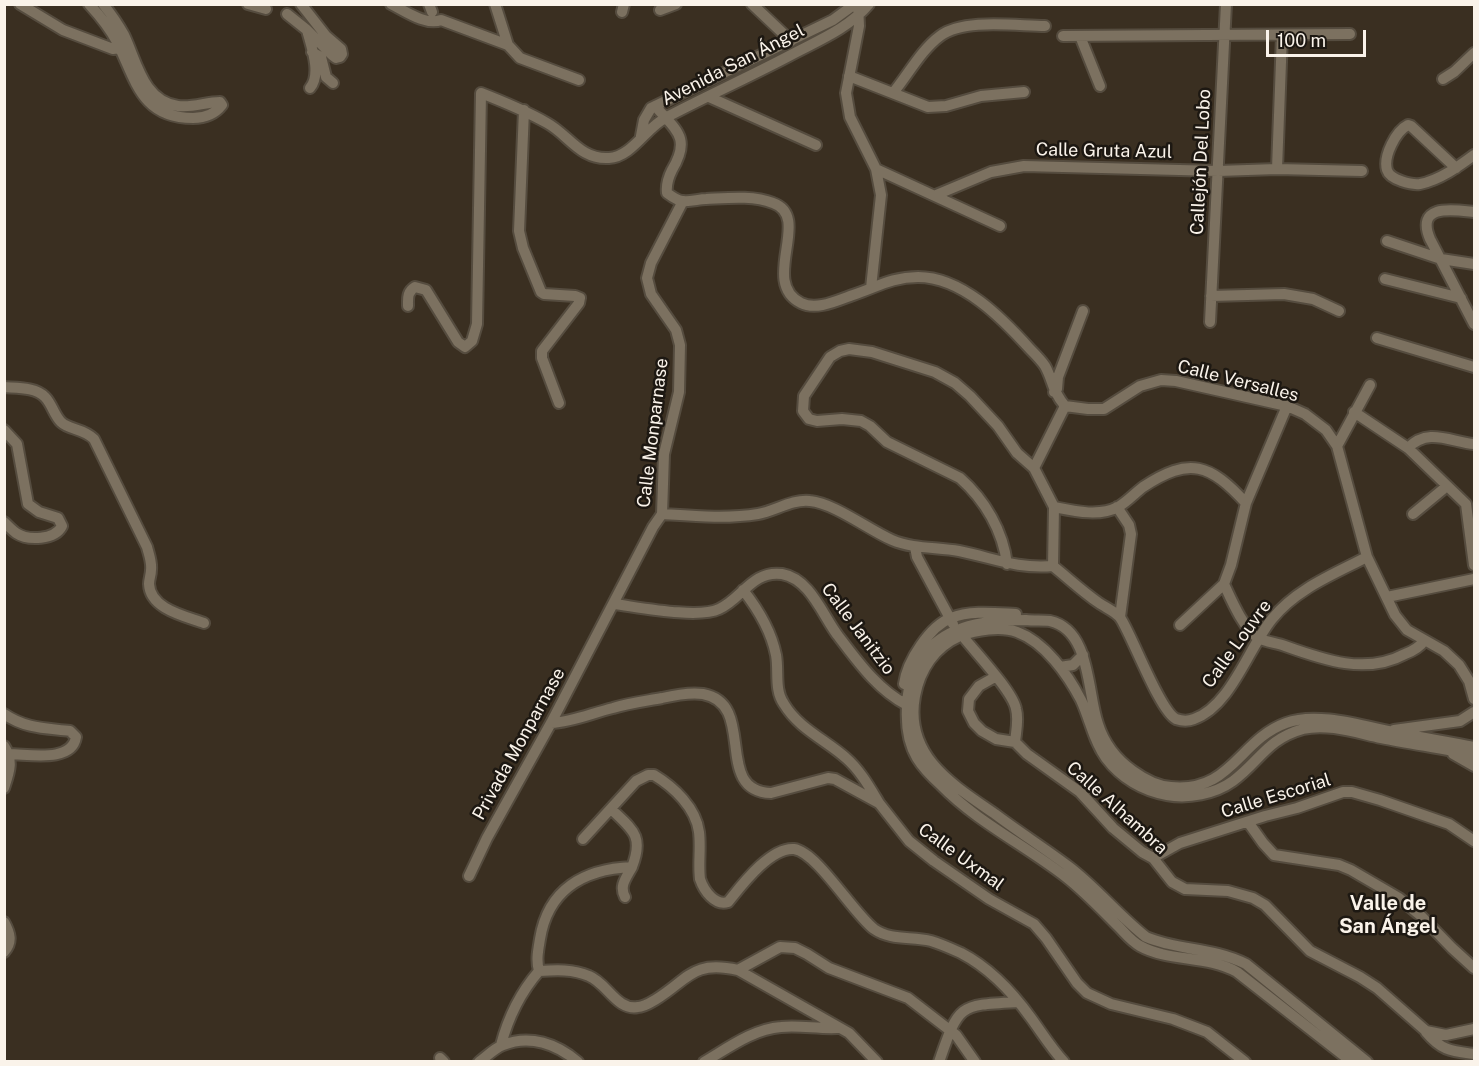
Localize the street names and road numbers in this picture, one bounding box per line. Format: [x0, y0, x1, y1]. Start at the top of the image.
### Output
street label: Avenida San Ángel [658, 20, 808, 110]
street label: Callejón Del Lobo [1186, 89, 1216, 235]
street label: Calle Gruta Azul [1036, 139, 1172, 163]
street label: Calle Versalles [1175, 356, 1301, 406]
street label: Calle Monparnase [633, 357, 673, 509]
street label: Calle Janitzio [817, 579, 899, 679]
street label: Calle Louvre [1198, 596, 1276, 692]
street label: Privada Monparnase [468, 664, 570, 824]
street label: Calle Alhambra [1062, 757, 1172, 859]
street label: Calle Escorial [1218, 769, 1334, 823]
street label: Calle Uxmal [914, 819, 1008, 895]

